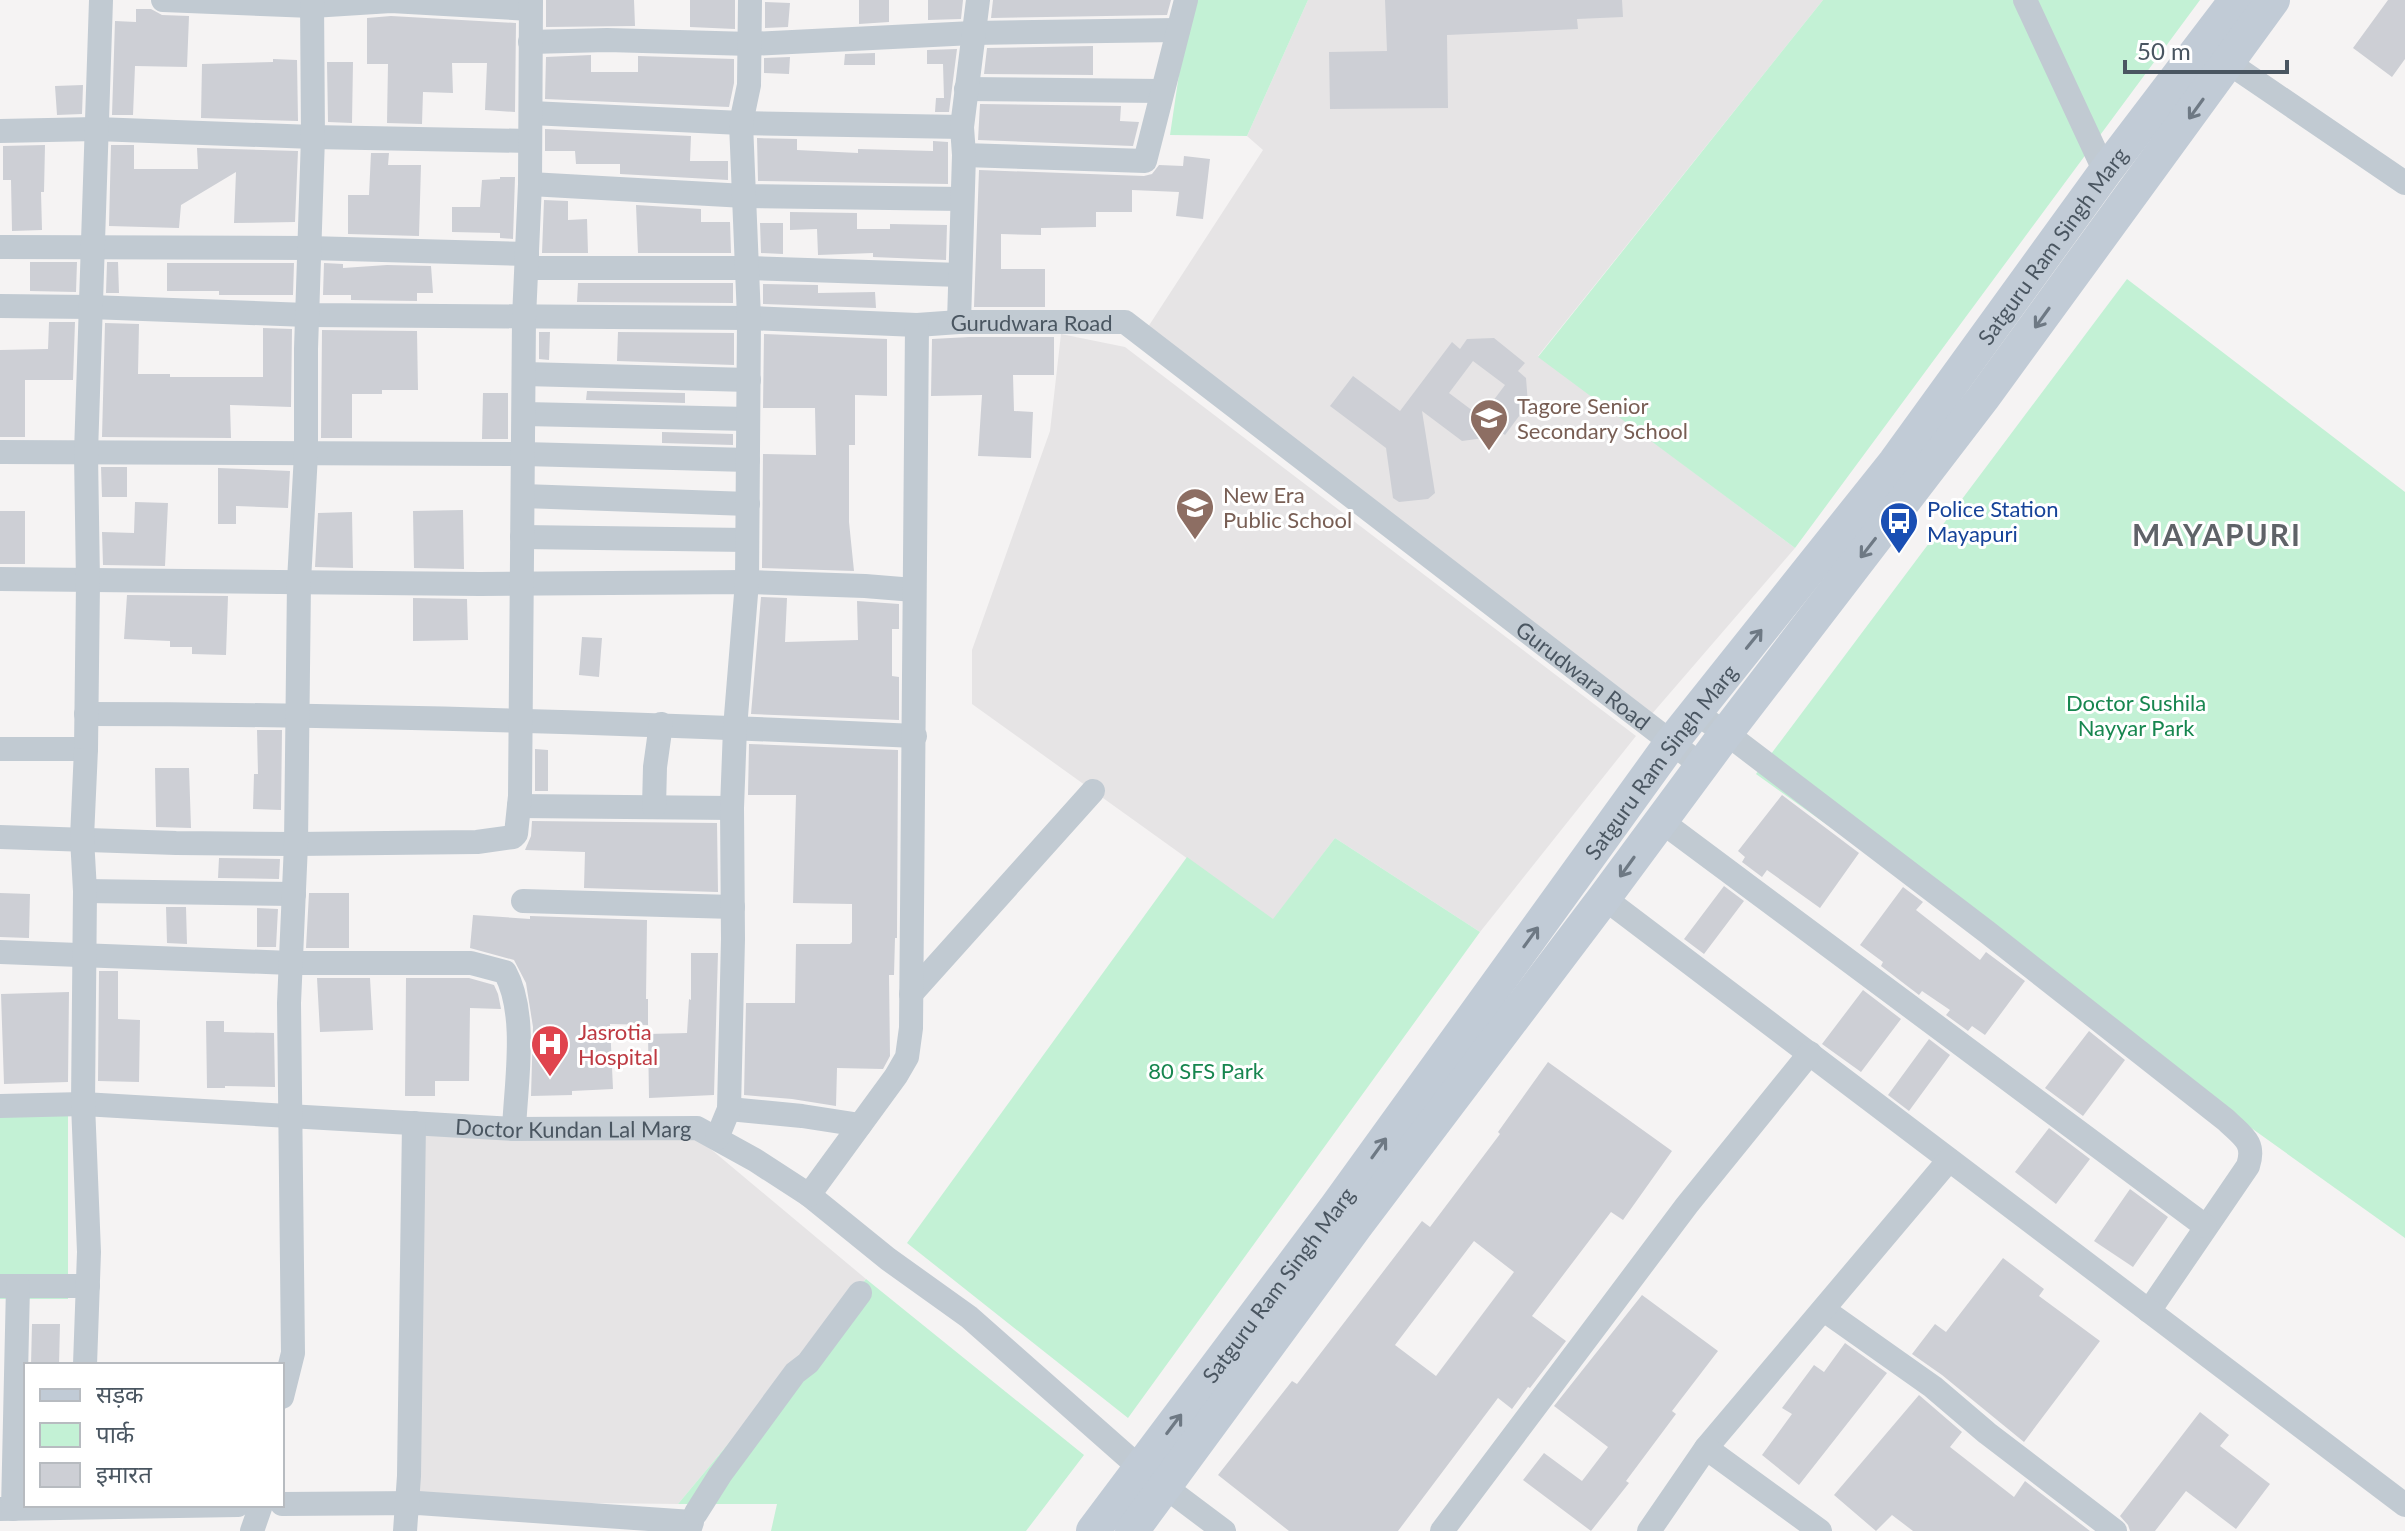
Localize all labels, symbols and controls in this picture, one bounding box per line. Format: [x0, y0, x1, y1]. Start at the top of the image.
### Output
scale bar [2125, 24, 2287, 74]
text: 50 m [2137, 36, 2191, 65]
one-way arrow [2187, 98, 2204, 119]
street label: Satguru Ram Singh Marg [1971, 142, 2133, 350]
one-way arrow [2033, 307, 2050, 329]
street label: Gurudwara Road [950, 308, 1113, 336]
place label: Tagore Senior Secondary School [1517, 392, 1688, 444]
school or university icon: Tagore Senior Secondary School [1468, 397, 1510, 452]
place label: New Era Public School [1223, 481, 1352, 533]
school or university icon: New Era Public School [1174, 486, 1216, 541]
place label: Police Station Mayapuri [1927, 495, 2059, 547]
bus stop icon: Police Station Mayapuri [1878, 500, 1920, 555]
district label: MAYAPURI [2132, 516, 2302, 552]
one-way arrow [1859, 537, 1876, 558]
street label: Gurudwara Road [1511, 615, 1656, 735]
one-way arrow [1745, 629, 1762, 650]
street label: Satguru Ram Singh Marg [1578, 658, 1742, 864]
park label: Doctor Sushila Nayyar Park [2066, 689, 2206, 741]
one-way arrow [1619, 856, 1635, 878]
one-way arrow [1523, 927, 1539, 949]
place label: Jasrotia Hospital [578, 1018, 658, 1070]
hospital icon: Jasrotia Hospital [529, 1023, 571, 1078]
park label: 80 SFS Park [1148, 1057, 1265, 1084]
street label: Doctor Kundan Lal Marg [454, 1112, 691, 1143]
one-way arrow [1371, 1138, 1387, 1160]
street label: Satguru Ram Singh Marg [1196, 1181, 1360, 1388]
legend [24, 1363, 284, 1507]
text: सड़क [96, 1379, 144, 1408]
one-way arrow [1165, 1414, 1182, 1435]
text: पार्क [96, 1419, 135, 1448]
text: इमारत [96, 1459, 153, 1488]

